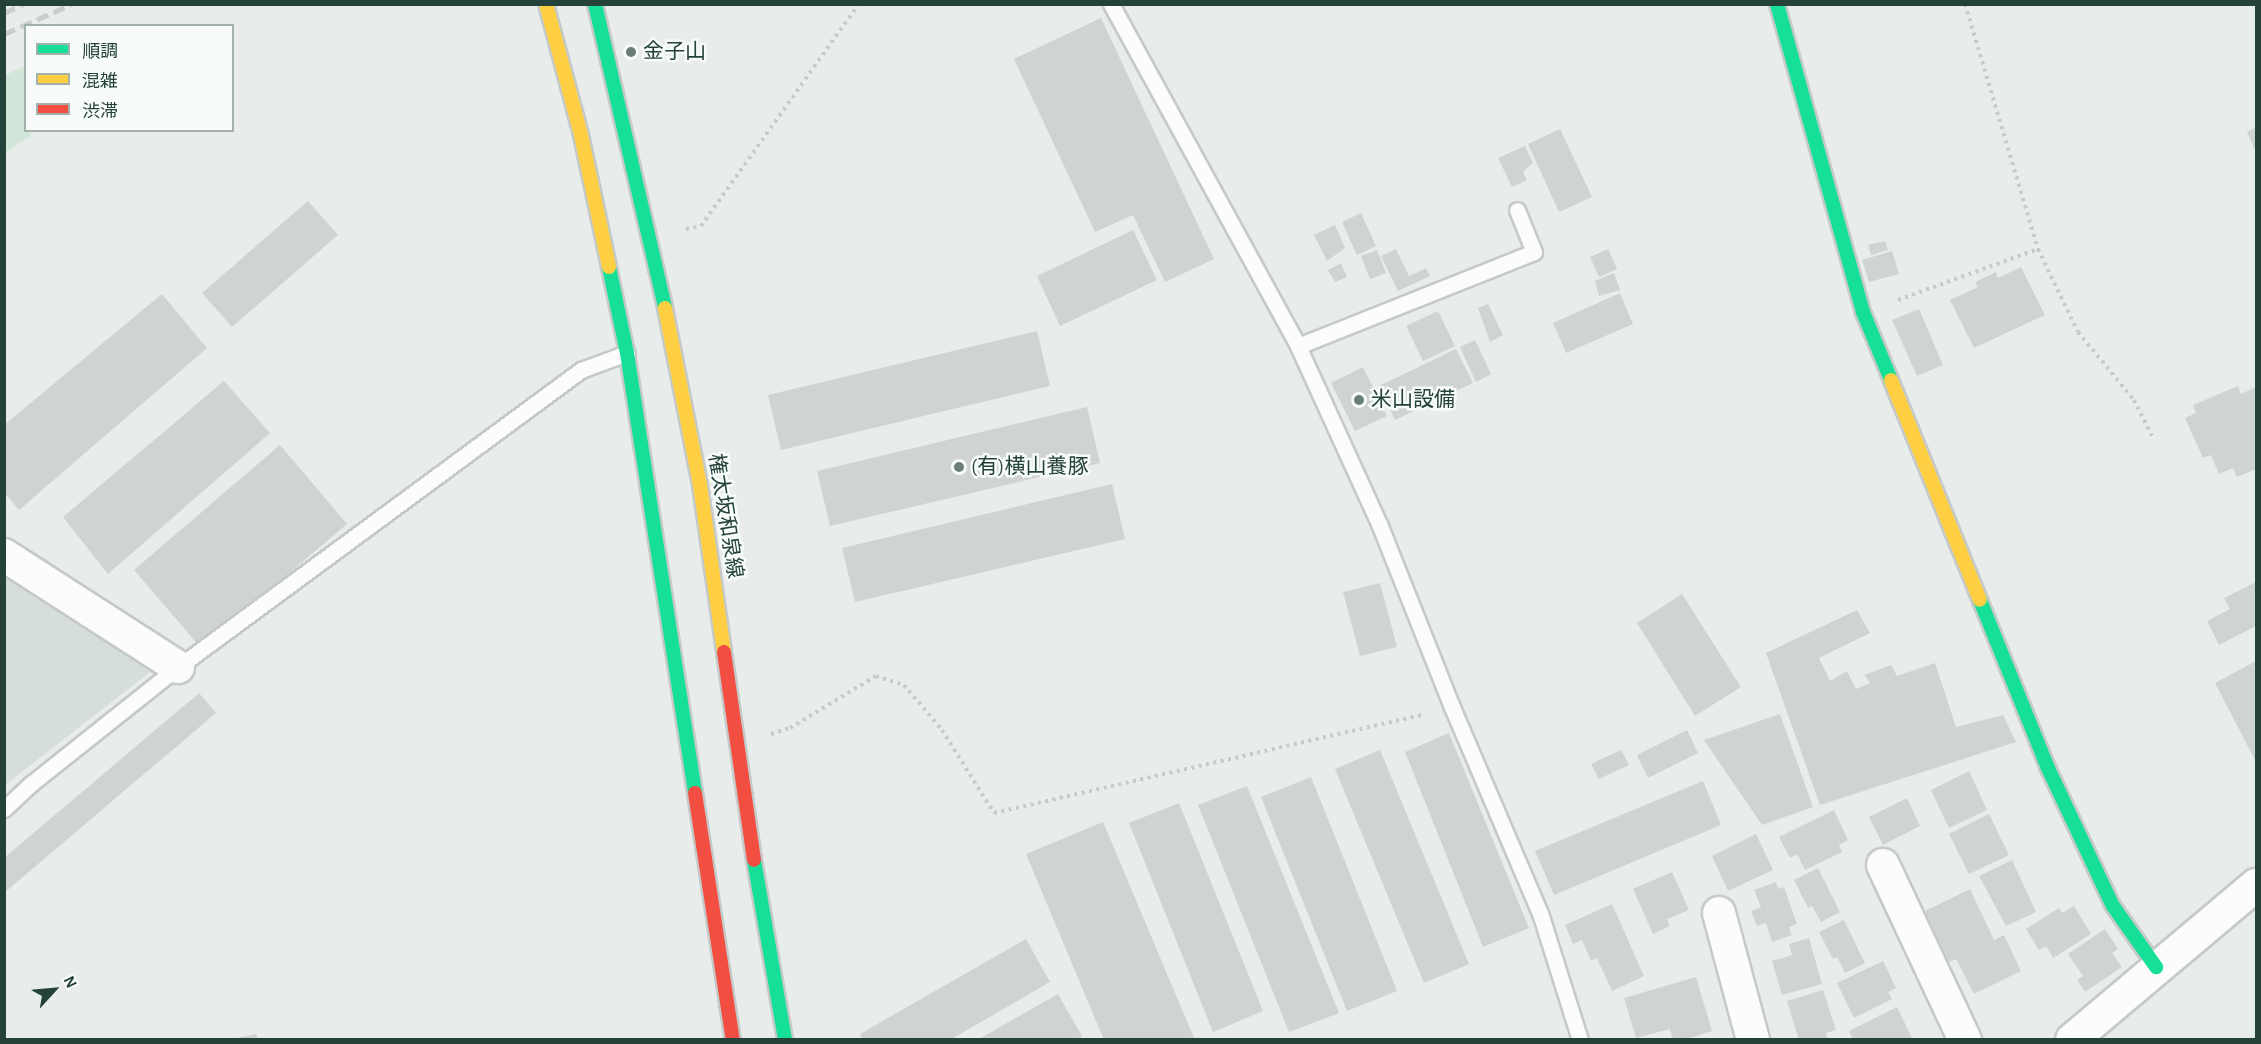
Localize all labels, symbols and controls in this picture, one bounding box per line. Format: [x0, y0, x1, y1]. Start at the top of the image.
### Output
legend [24, 24, 234, 132]
place label: 金子山 [643, 39, 706, 65]
text: 順調 [82, 43, 118, 61]
marker: 金子山 [624, 45, 638, 59]
text: 混雑 [82, 73, 118, 91]
text: 渋滞 [82, 103, 118, 121]
place label: 米山設備 [1371, 387, 1455, 413]
marker: 米山設備 [1352, 393, 1366, 407]
street label: 権太坂和泉線 [703, 452, 747, 580]
place label: (有)横山養豚 [971, 454, 1088, 480]
marker: (有)横山養豚 [952, 460, 966, 474]
north arrow [24, 960, 84, 1020]
text: N [61, 974, 80, 991]

